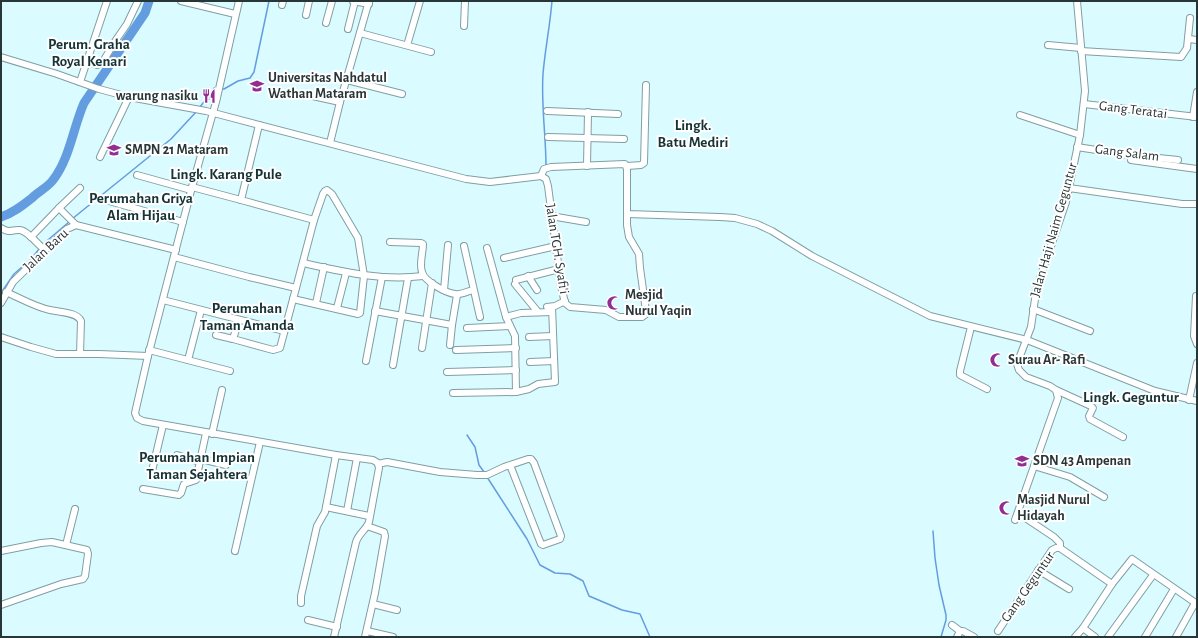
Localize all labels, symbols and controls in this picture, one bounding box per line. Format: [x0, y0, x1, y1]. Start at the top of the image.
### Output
district label: Perum. Graha Royal Kenari [48, 37, 130, 69]
place label: Universitas Nahdatul Wathan Mataram [268, 71, 387, 101]
school or university icon: Universitas Nahdatul Wathan Mataram [249, 78, 265, 94]
restaurant icon: warung nasiku [201, 88, 217, 104]
place label: warung nasiku [116, 89, 199, 103]
street label: Gang Teratai [1098, 99, 1168, 121]
district label: Lingk. Batu Mediri [658, 118, 728, 150]
school or university icon: SMPN 21 Mataram [106, 142, 122, 158]
street label: Gang Salam [1094, 142, 1160, 164]
place label: SMPN 21 Mataram [125, 143, 228, 157]
street label: Jalan Haji Naim Geguntur [1028, 161, 1080, 299]
district label: Lingk. Karang Pule [170, 167, 282, 182]
district label: Perumahan Griya Alam Hijau [89, 191, 193, 223]
street label: Jalan TGH. Syafi'i [543, 203, 571, 295]
street label: Jalan Baru [21, 226, 71, 274]
place label: Mesjid Nurul Yaqin [625, 288, 692, 318]
mosque icon: Mesjid Nurul Yaqin [606, 295, 622, 311]
district label: Perumahan Taman Amanda [200, 301, 294, 333]
mosque icon: Surau Ar- Rafi [989, 352, 1005, 368]
place label: Surau Ar- Rafi [1008, 353, 1085, 367]
district label: Lingk. Geguntur [1083, 390, 1180, 405]
district label: Perumahan Impian Taman Sejahtera [139, 450, 255, 482]
school or university icon: SDN 43 Ampenan [1014, 453, 1030, 469]
place label: SDN 43 Ampenan [1033, 454, 1131, 468]
place label: Masjid Nurul Hidayah [1017, 493, 1090, 523]
mosque icon: Masjid Nurul Hidayah [998, 500, 1014, 516]
street label: Gang Geguntur [999, 549, 1058, 625]

